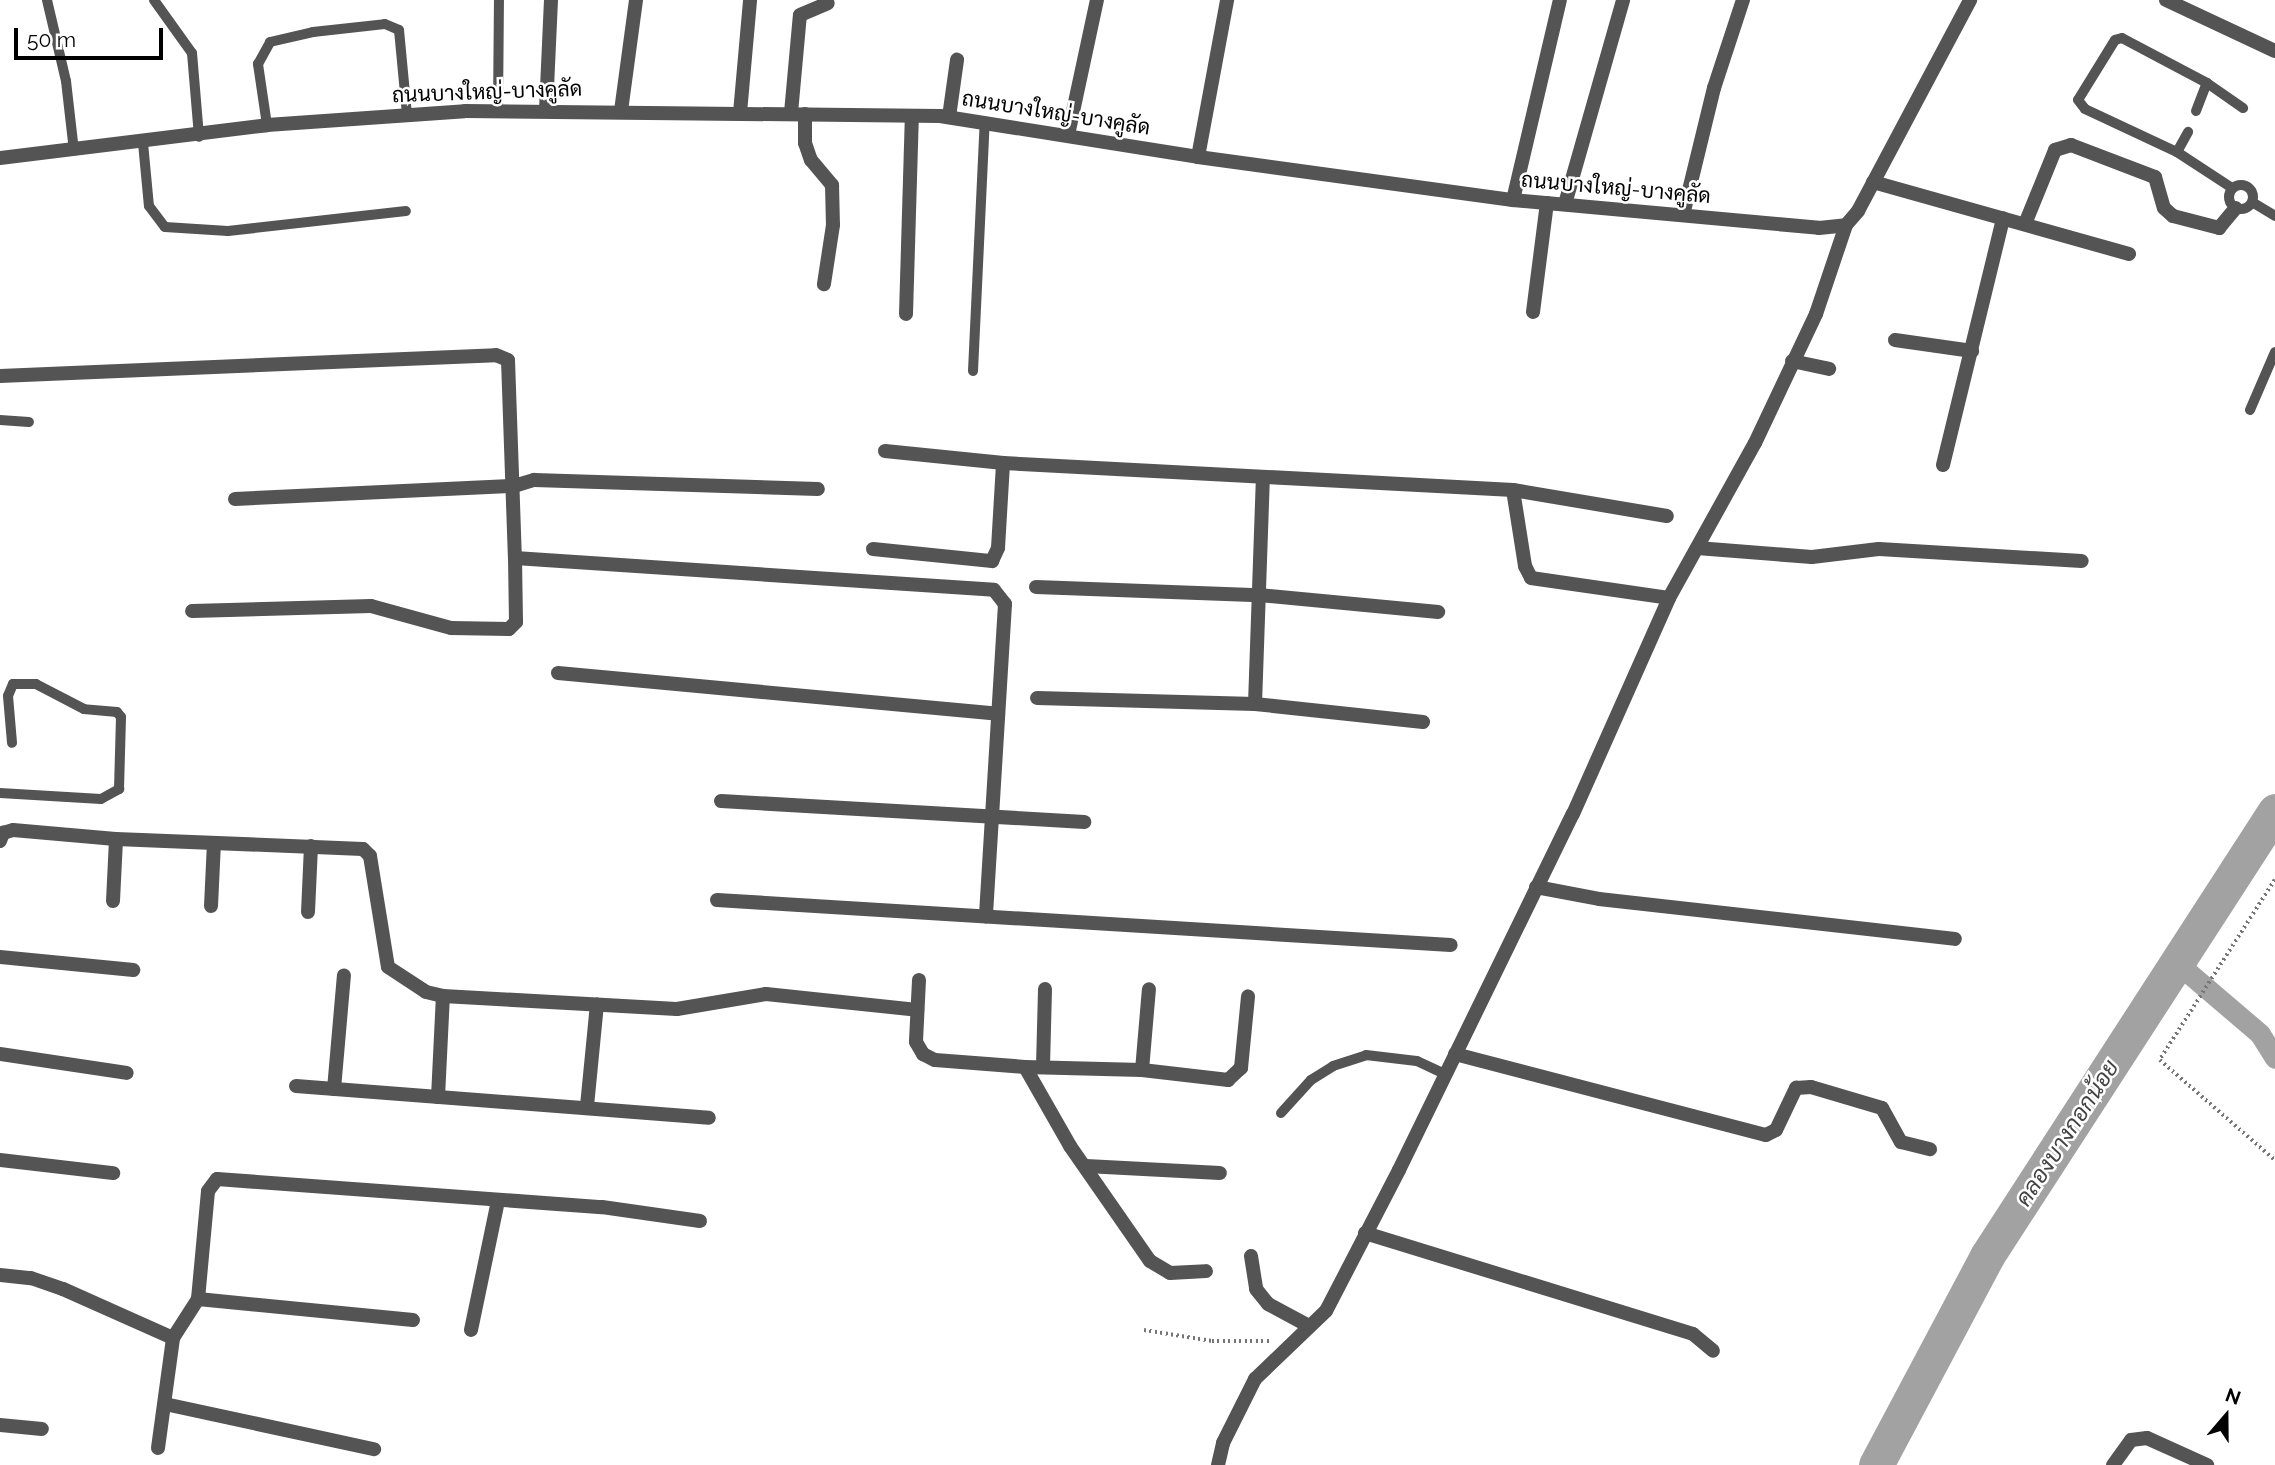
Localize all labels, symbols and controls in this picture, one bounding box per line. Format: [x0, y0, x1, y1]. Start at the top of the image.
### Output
scale bar [18, 14, 166, 58]
text: 50 m [27, 27, 76, 52]
street label: ถนนบางใหญ่-บางคูลัด [391, 76, 583, 108]
street label: ถนนบางใหญ่-บางคูลัด [960, 86, 1152, 140]
street label: ถนนบางใหญ่-บางคูลัด [1520, 167, 1712, 209]
water label: คลองบางกอกน้อย [2009, 1055, 2125, 1211]
north arrow [2191, 1381, 2261, 1451]
text: N [2223, 1383, 2244, 1409]

